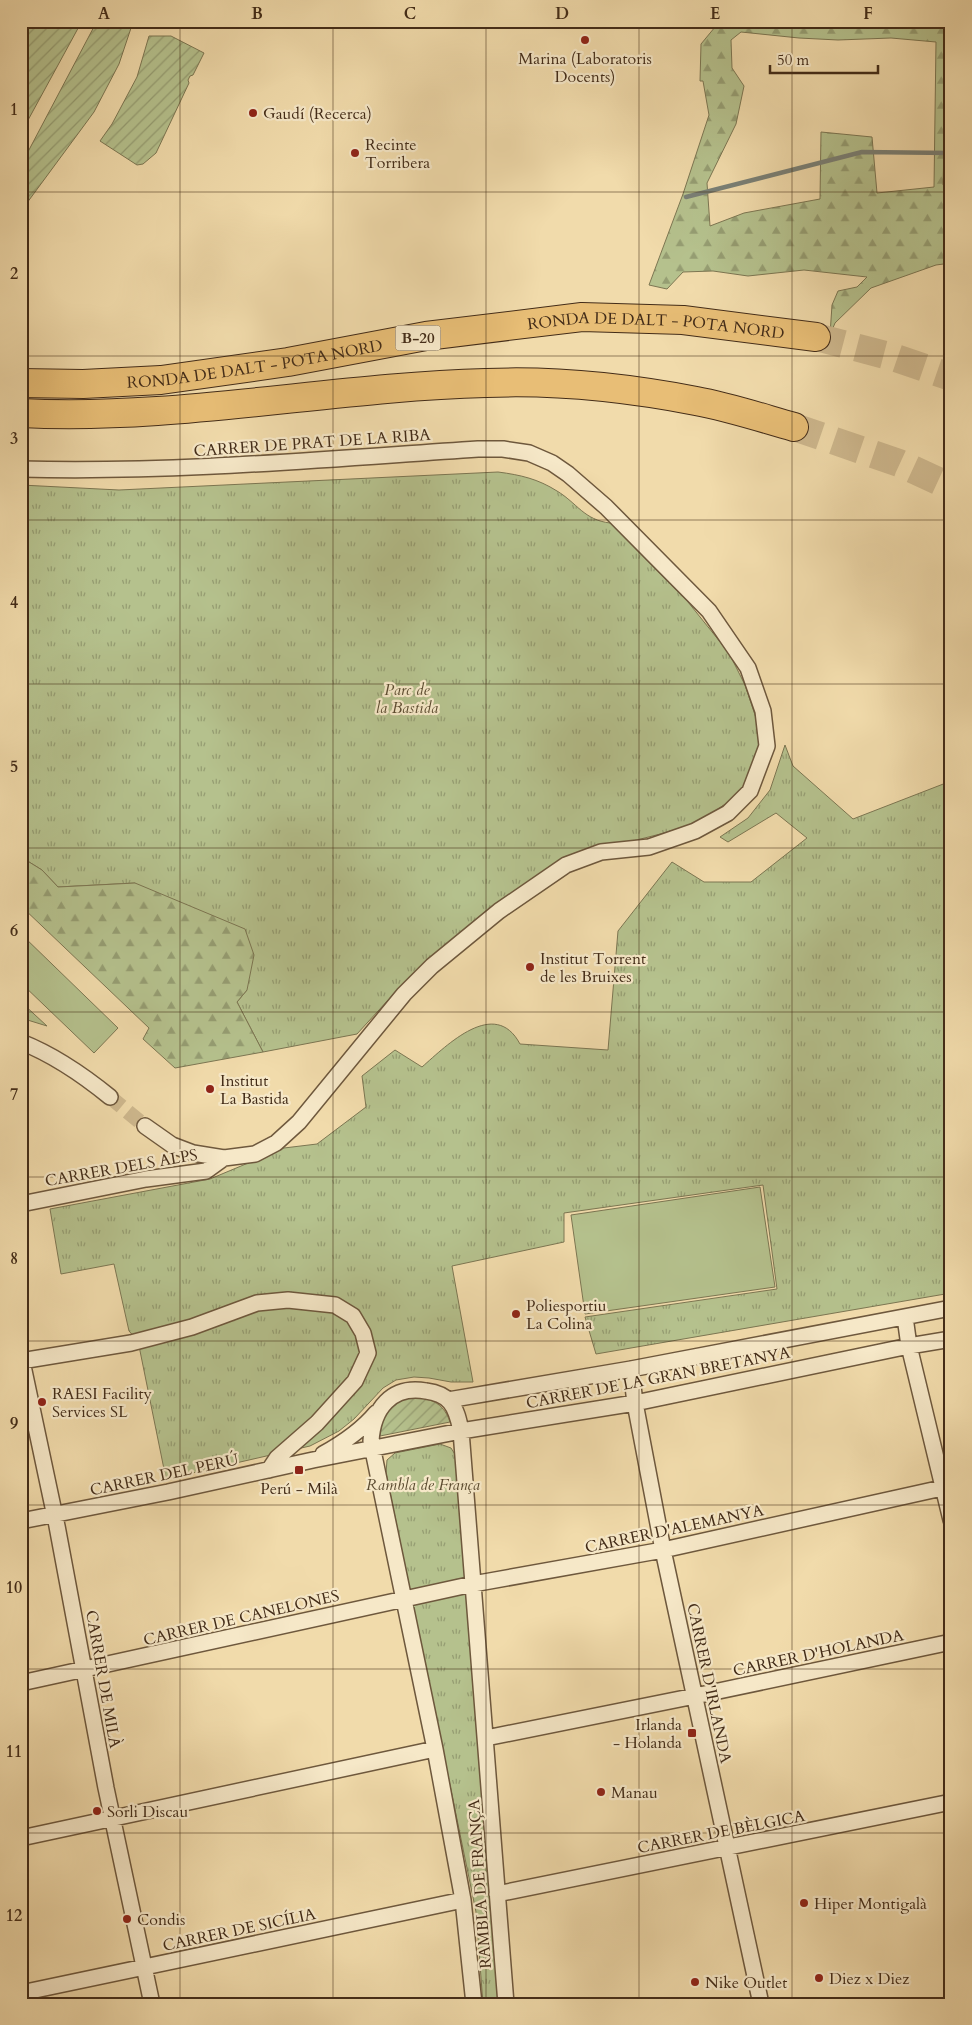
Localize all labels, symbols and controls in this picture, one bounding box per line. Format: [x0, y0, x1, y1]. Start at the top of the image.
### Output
text: A [98, 3, 110, 25]
text: B [251, 3, 263, 25]
text: C [404, 3, 416, 25]
text: D [555, 3, 569, 25]
text: E [710, 3, 720, 25]
text: F [863, 3, 873, 25]
marker: Marina (Laboratoris Docents) [579, 34, 591, 46]
scale bar [770, 42, 877, 74]
place label: Marina (Laboratoris Docents) [518, 48, 652, 88]
text: 50 m [777, 50, 809, 70]
text: 1 [10, 99, 18, 121]
place label: Gaudí (Recerca) [263, 103, 372, 125]
marker: Gaudí (Recerca) [247, 107, 259, 119]
place label: Recinte Torribera [365, 134, 430, 174]
marker: Recinte Torribera [349, 147, 361, 159]
text: 2 [10, 263, 18, 285]
street label: RONDA DE DALT - POTA NORD [526, 307, 786, 345]
road number: B-20 [396, 326, 440, 350]
street label: RONDA DE DALT - POTA NORD [126, 334, 384, 394]
street label: CARRER DE PRAT DE LA RIBA [193, 424, 432, 462]
text: 3 [10, 428, 18, 450]
text: 4 [10, 592, 18, 614]
park label: Parc de la Bastida [376, 679, 438, 719]
text: 5 [10, 756, 18, 778]
text: 6 [10, 920, 18, 942]
place label: Institut Torrent de les Bruixes [540, 948, 646, 988]
marker: Institut Torrent de les Bruixes [524, 961, 536, 973]
place label: Institut La Bastida [220, 1070, 289, 1110]
marker: Institut La Bastida [204, 1083, 216, 1095]
text: 7 [10, 1084, 18, 1106]
street label: CARRER DELS ALPS [43, 1144, 199, 1192]
text: 8 [10, 1248, 18, 1270]
place label: Poliesportiu La Colina [526, 1295, 607, 1335]
marker: Poliesportiu La Colina [510, 1308, 522, 1320]
street label: CARRER DE LA GRAN BRETANYA [524, 1341, 793, 1414]
place label: RAESI Facility Services SL [52, 1383, 153, 1423]
marker: RAESI Facility Services SL [36, 1396, 48, 1408]
text: 9 [10, 1413, 18, 1435]
street label: CARRER DEL PERÚ [88, 1448, 241, 1501]
marker: Perú - Milà [293, 1464, 305, 1476]
park label: Rambla de França [366, 1474, 480, 1496]
place label: Perú - Milà [260, 1478, 338, 1500]
street label: CARRER D'ALEMANYA [583, 1499, 766, 1559]
text: 10 [6, 1577, 22, 1599]
street label: CARRER DE CANELONES [141, 1585, 341, 1651]
street label: CARRER D'IRLANDA [681, 1601, 737, 1766]
street label: CARRER DE MILÀ [80, 1608, 126, 1751]
street label: CARRER D'HOLANDA [731, 1624, 906, 1682]
place label: Irlanda - Holanda [613, 1714, 682, 1754]
marker: Irlanda - Holanda [686, 1727, 698, 1739]
text: 11 [6, 1741, 22, 1763]
place label: Manau [611, 1782, 658, 1804]
marker: Manau [595, 1786, 607, 1798]
street label: RAMBLA DE FRANÇA [463, 1798, 497, 1969]
place label: Sorli Discau [107, 1801, 188, 1823]
marker: Sorli Discau [91, 1805, 103, 1817]
street label: CARRER DE BÈLGICA [635, 1805, 808, 1859]
place label: Hiper Montigalà [814, 1893, 927, 1915]
marker: Hiper Montigalà [798, 1897, 810, 1909]
street label: CARRER DE SICÍLIA [161, 1903, 318, 1957]
text: 12 [6, 1905, 22, 1927]
place label: Condis [137, 1909, 185, 1931]
marker: Condis [121, 1913, 133, 1925]
place label: Diez x Diez [829, 1968, 909, 1990]
place label: Nike Outlet [705, 1972, 787, 1994]
marker: Diez x Diez [813, 1972, 825, 1984]
marker: Nike Outlet [689, 1976, 701, 1988]

